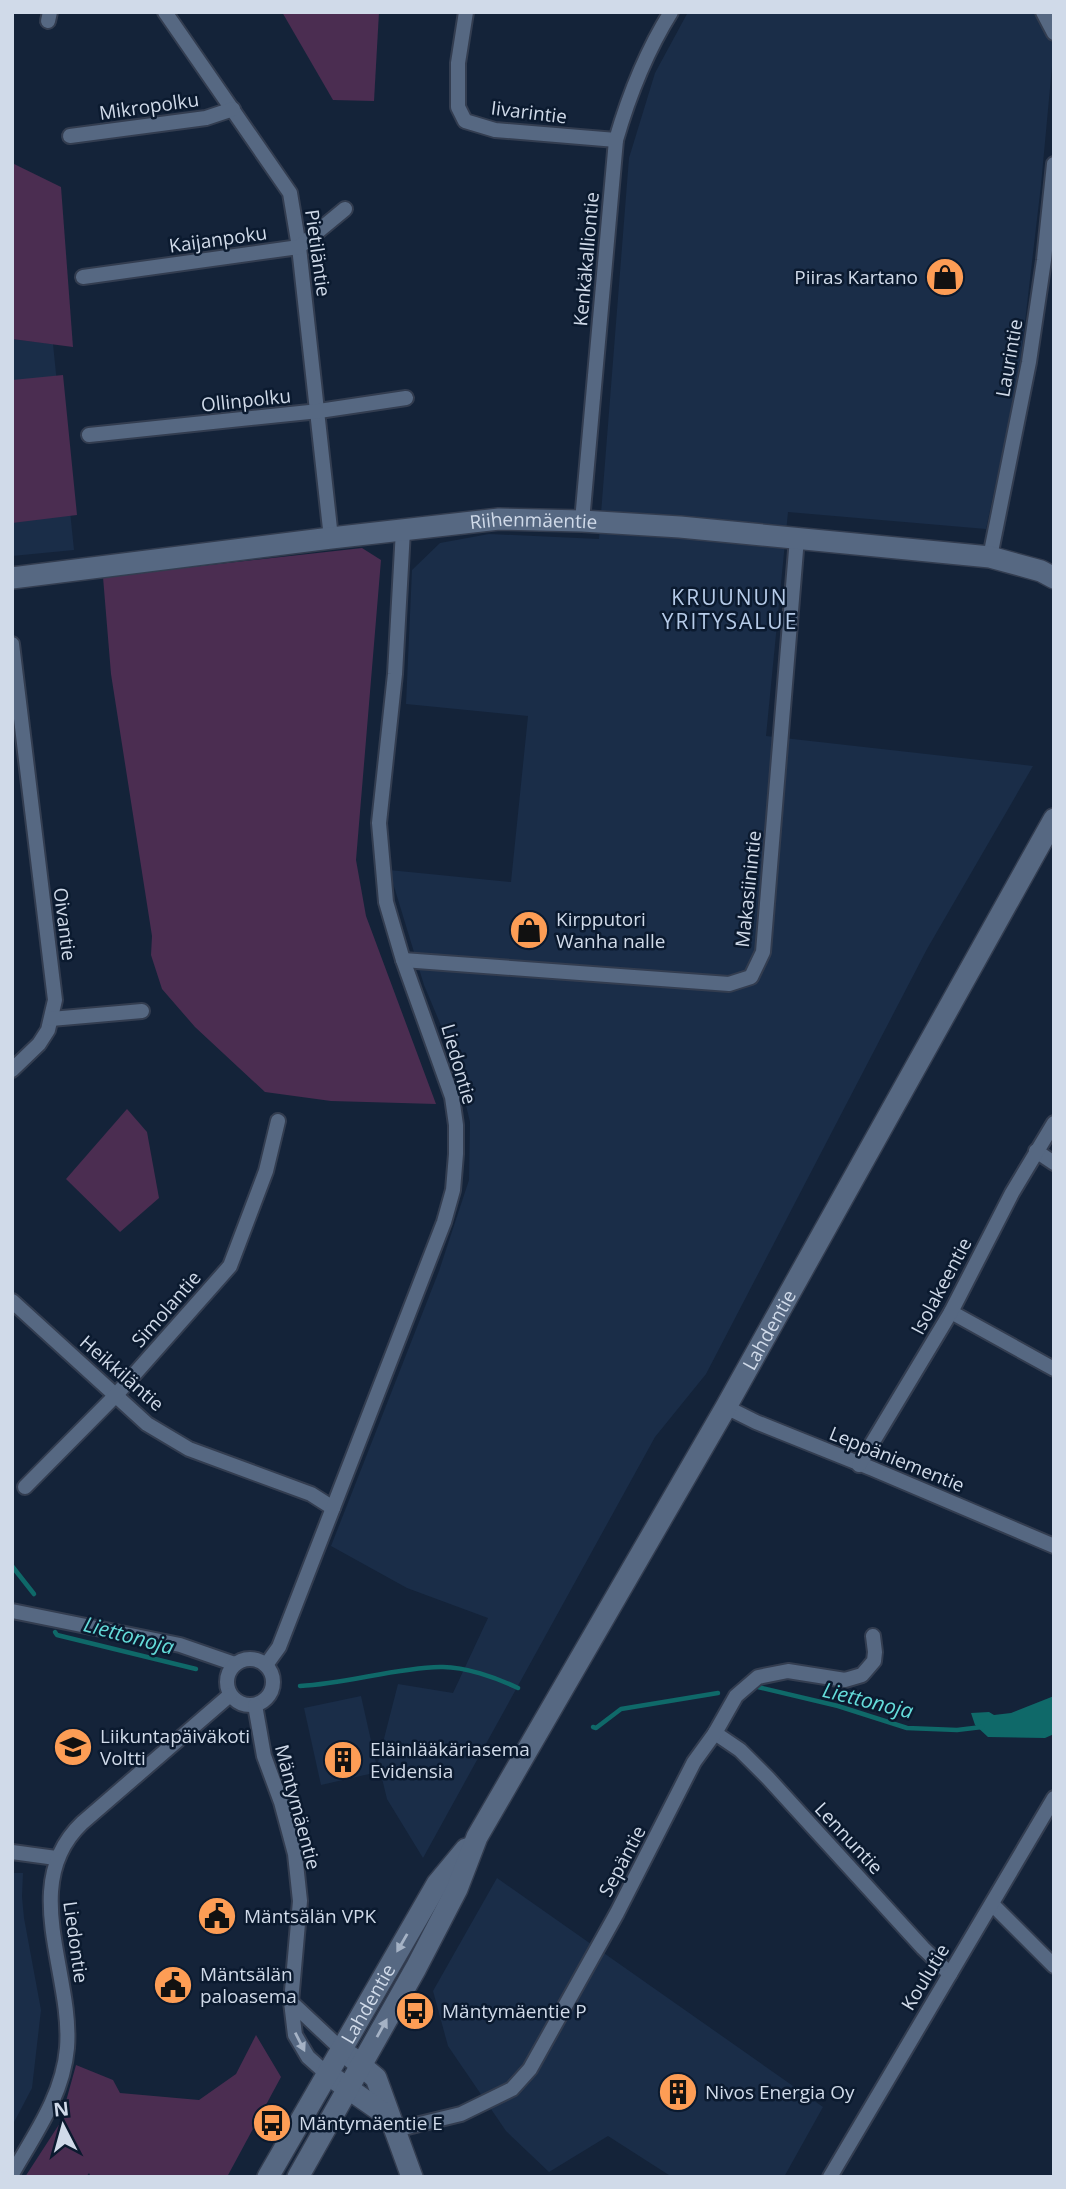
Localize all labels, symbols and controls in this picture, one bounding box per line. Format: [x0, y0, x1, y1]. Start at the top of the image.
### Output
street label: Mikropolku [97, 86, 201, 126]
street label: Iivarintie [489, 94, 569, 130]
street label: Kenkäkalliontie [567, 191, 605, 327]
street label: Pietiläntie [299, 208, 337, 298]
street label: Kaijanpoku [167, 219, 269, 259]
shop icon: Piiras Kartano [924, 256, 966, 298]
place label: Piiras Kartano [794, 264, 918, 290]
street label: Laurintie [989, 317, 1029, 399]
street label: Ollinpolku [200, 382, 292, 418]
street label: Riihenmäentie [468, 506, 598, 535]
district label: KRUUNUN YRITYSALUE [662, 583, 798, 635]
street label: Makasiinintie [729, 829, 767, 949]
street label: Oivantie [48, 886, 82, 962]
place label: Kirpputori Wanha nalle [556, 906, 665, 954]
shop icon: Kirpputori Wanha nalle [508, 909, 550, 951]
street label: Liedontie [435, 1021, 483, 1107]
street label: Isolakeentie [905, 1233, 977, 1339]
street label: Simolantie [126, 1265, 206, 1353]
street label: Lahdentie [736, 1285, 802, 1375]
street label: Heikkiläntie [74, 1329, 170, 1417]
street label: Leppäniementie [826, 1420, 968, 1498]
water label: Liettonoja [81, 1609, 177, 1661]
water label: Liettonoja [820, 1675, 916, 1725]
place label: Liikuntapäiväkoti Voltti [100, 1723, 250, 1771]
school or university icon: Liikuntapäiväkoti Voltti [52, 1726, 94, 1768]
place label: Eläinlääkäriasema Evidensia [370, 1736, 530, 1784]
building icon: Eläinlääkäriasema Evidensia [322, 1739, 364, 1781]
street label: Mäntymäentie [269, 1742, 327, 1872]
street label: Lennuntie [809, 1796, 889, 1880]
street label: Sepäntie [592, 1821, 652, 1901]
public building icon: Mäntsälän VPK [196, 1895, 238, 1937]
street label: Liedontie [57, 1899, 95, 1985]
place label: Mäntsälän VPK [244, 1903, 376, 1929]
one-way arrow [396, 1934, 409, 1953]
street label: Koulutie [895, 1939, 955, 2015]
street label: Lahdentie [335, 1959, 401, 2049]
place label: Mäntsälän paloasema [200, 1961, 297, 2009]
public building icon: Mäntsälän paloasema [152, 1964, 194, 2006]
bus stop icon: Mäntymäentie P [394, 1990, 436, 2032]
place label: Mäntymäentie P [442, 1998, 587, 2024]
one-way arrow [376, 2018, 388, 2037]
one-way arrow [294, 2033, 306, 2053]
building icon: Nivos Energia Oy [657, 2071, 699, 2113]
place label: Nivos Energia Oy [705, 2079, 855, 2105]
north arrow [28, 2091, 98, 2161]
text: N [52, 2095, 70, 2123]
bus stop icon: Mäntymäentie E [251, 2102, 293, 2144]
place label: Mäntymäentie E [299, 2110, 443, 2136]

